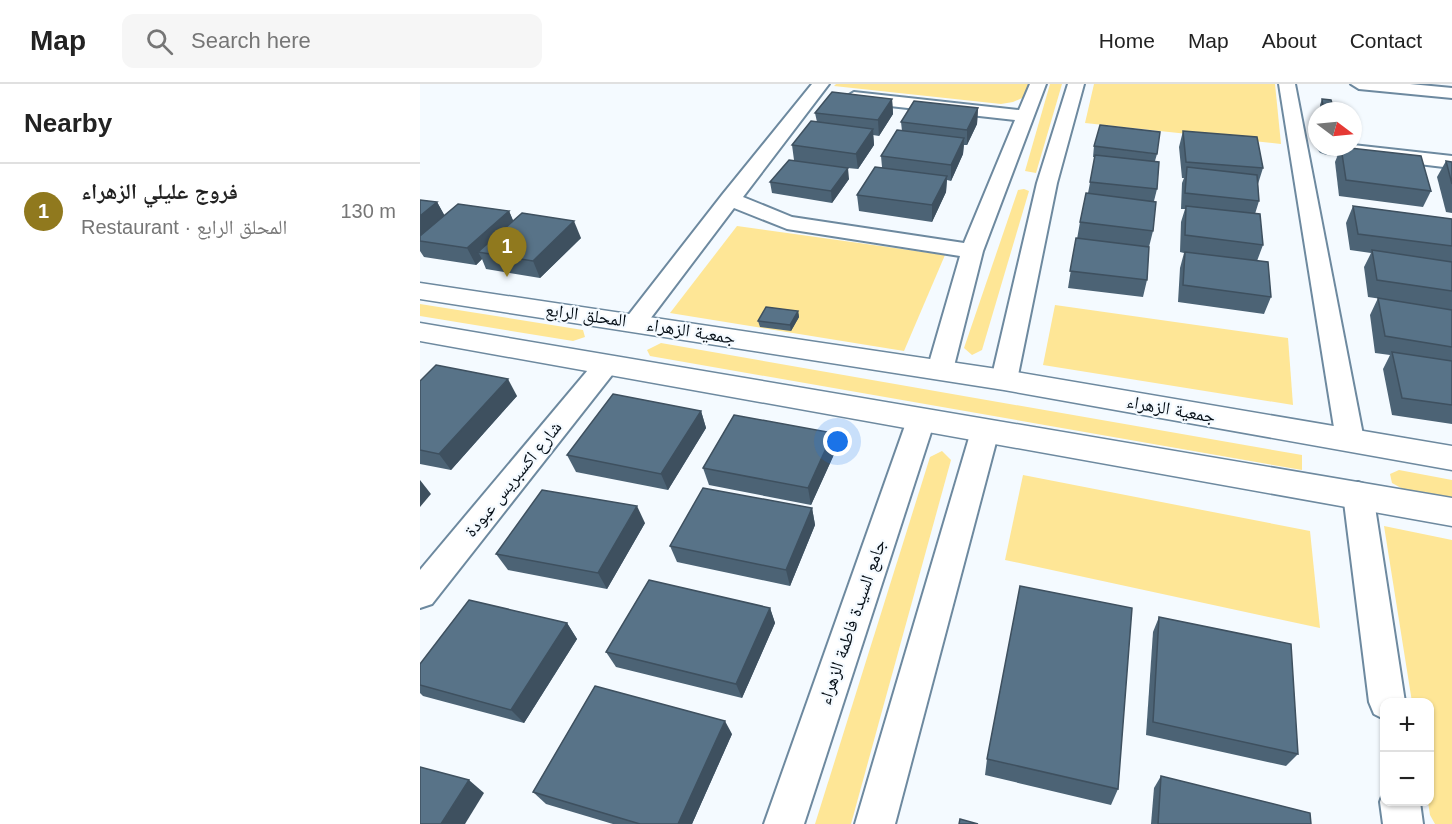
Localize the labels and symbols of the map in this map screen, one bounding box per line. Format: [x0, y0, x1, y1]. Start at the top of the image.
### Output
north arrow [1308, 102, 1362, 156]
pin: 1 [488, 228, 526, 277]
street label: المحلق الرابع [544, 299, 628, 333]
street label: جمعية الزهراء [645, 314, 737, 348]
street label: جمعية الزهراء [1125, 391, 1217, 427]
street label: شارع اكسبريس عبودة [460, 417, 566, 541]
your location [823, 427, 852, 456]
street label: جامع السيدة فاطمة الزهراء [814, 537, 892, 708]

